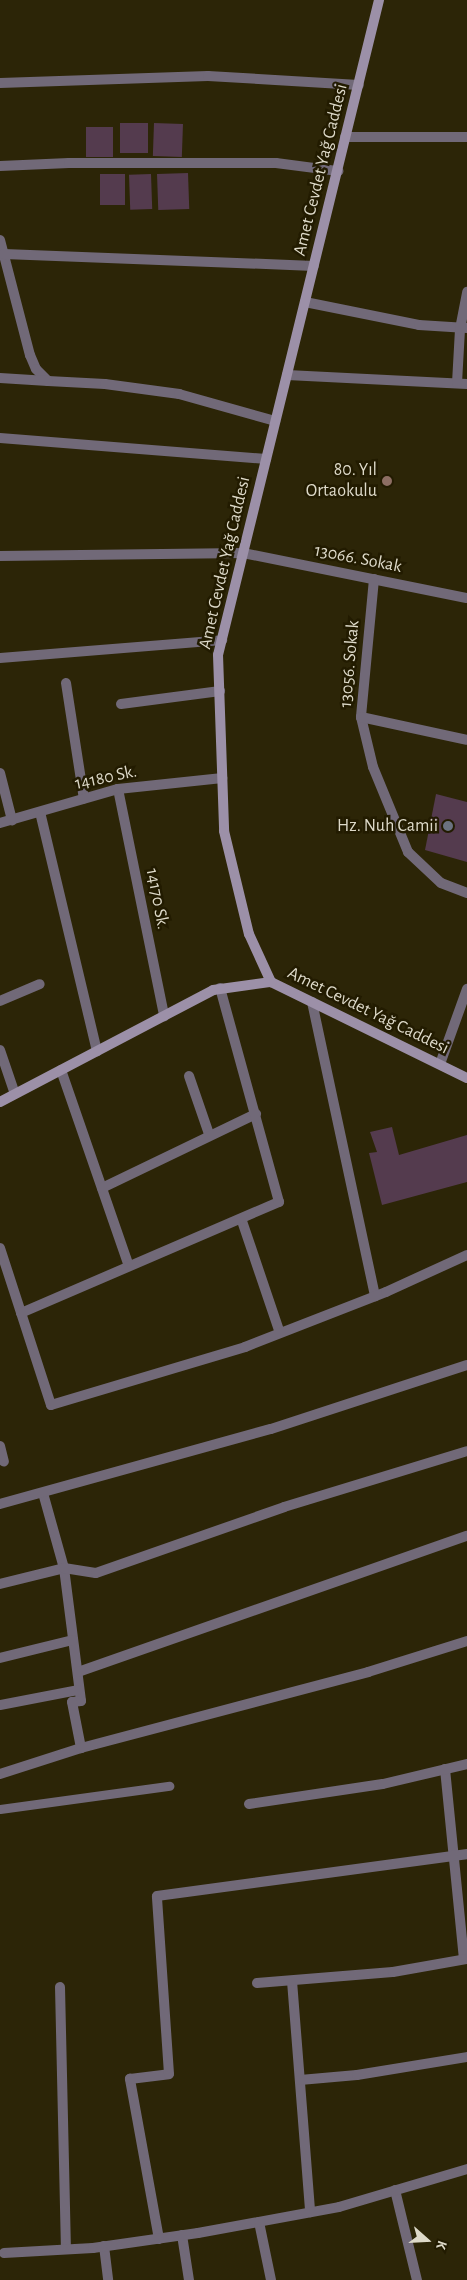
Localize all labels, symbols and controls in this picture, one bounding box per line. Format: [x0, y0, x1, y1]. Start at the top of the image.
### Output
street label: Amet Cevdet Yağ Caddesi [289, 82, 353, 258]
place label: 80. Yıl Ortaokulu [306, 460, 377, 502]
street label: Amet Cevdet Yağ Caddesi [195, 475, 255, 651]
marker: 80. Yıl Ortaokulu [381, 475, 393, 487]
street label: 13066. Sokak [313, 540, 403, 578]
street label: 13056. Sokak [335, 619, 365, 709]
street label: 14180 Sk. [73, 761, 139, 795]
place label: Hz. Nuh Camii [337, 815, 438, 837]
marker: Hz. Nuh Camii [442, 820, 454, 832]
street label: 14170 Sk. [141, 867, 173, 931]
street label: Amet Cevdet Yağ Caddesi [284, 963, 452, 1059]
north arrow [402, 2215, 452, 2265]
text: K [433, 2239, 449, 2251]

